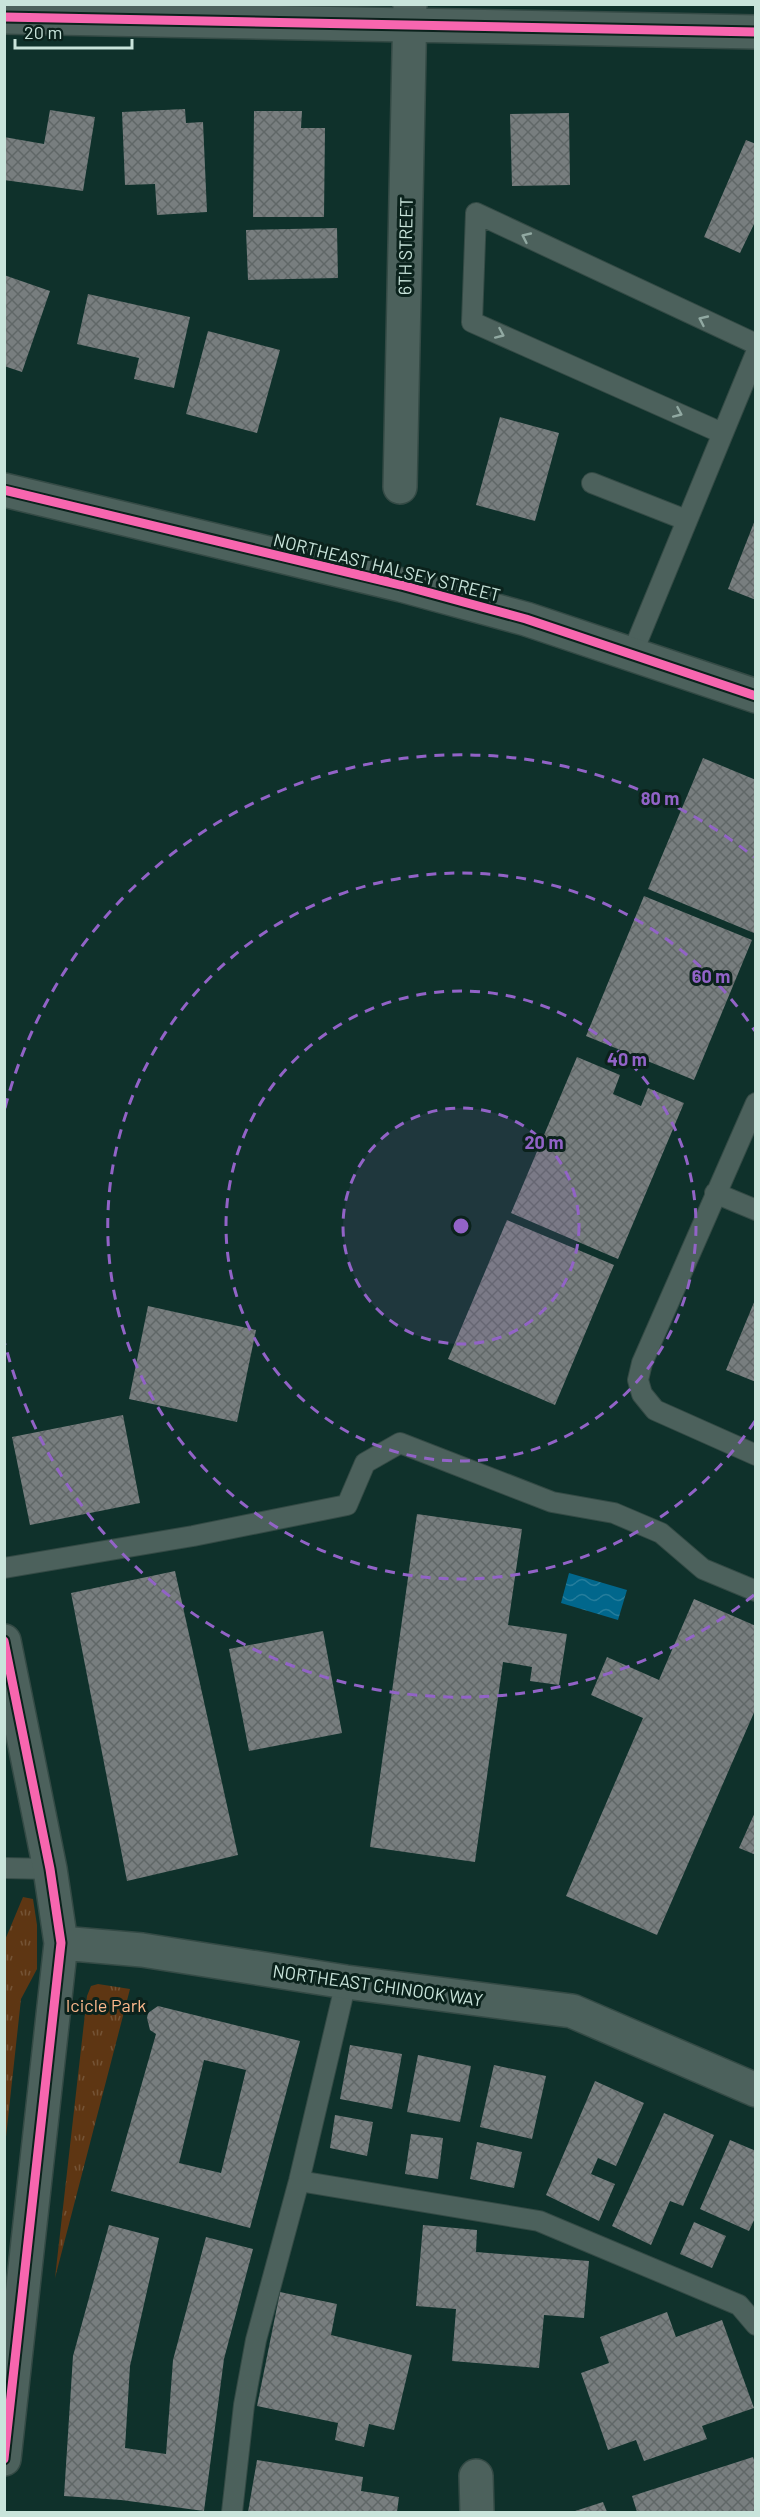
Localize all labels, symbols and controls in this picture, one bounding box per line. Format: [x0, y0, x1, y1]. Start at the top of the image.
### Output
scale bar [15, 12, 132, 50]
text: 20 m [24, 21, 62, 43]
street label: 6TH STREET [393, 197, 417, 295]
one-way arrow [522, 232, 533, 244]
one-way arrow [698, 315, 709, 327]
one-way arrow [493, 327, 504, 339]
one-way arrow [672, 406, 683, 418]
street label: NORTHEAST HALSEY STREET [271, 528, 503, 606]
text: 80 m [641, 787, 679, 809]
text: 60 m [692, 965, 730, 987]
text: 40 m [607, 1048, 647, 1070]
text: 20 m [525, 1131, 563, 1153]
centre of rings [451, 1216, 471, 1236]
street label: NORTHEAST CHINOOK WAY [271, 1959, 485, 2011]
park label: Icicle Park [66, 1994, 146, 2016]

